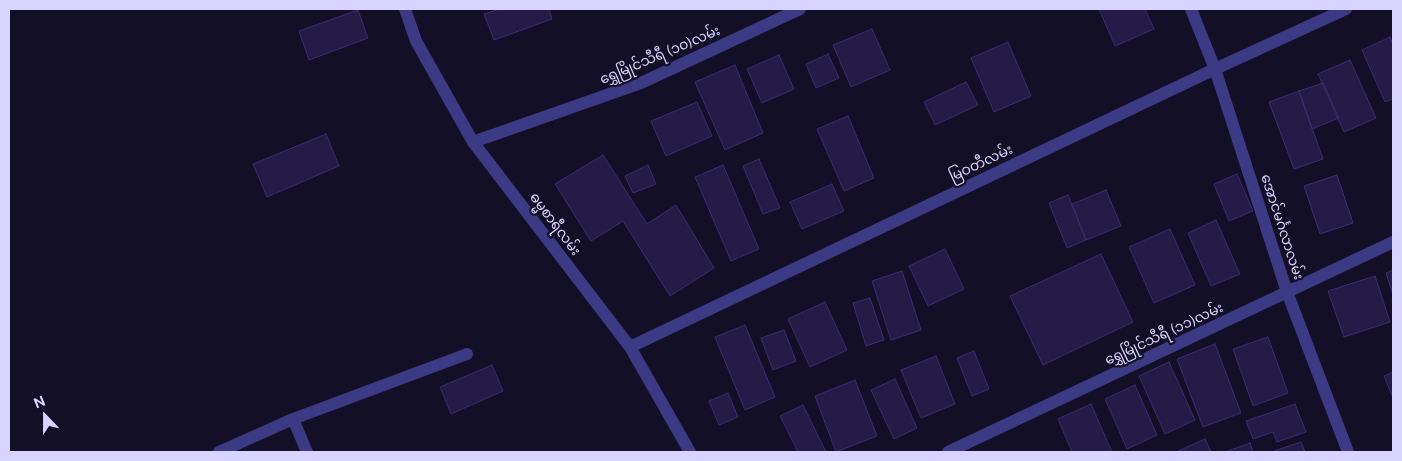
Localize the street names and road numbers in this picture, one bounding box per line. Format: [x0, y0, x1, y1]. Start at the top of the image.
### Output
street label: ရွှေမြိုင်သီရီ (၁၀)လမ်း [597, 22, 723, 88]
street label: မြဝတီလမ်း [947, 141, 1015, 185]
street label: အောင်မင်္ဂလာလမ်း [1257, 172, 1307, 282]
street label: ဓမ္မစာရီလမ်း [526, 189, 584, 259]
street label: ရွှေမြိုင်သီရီ (၁၁)လမ်း [1102, 299, 1226, 369]

